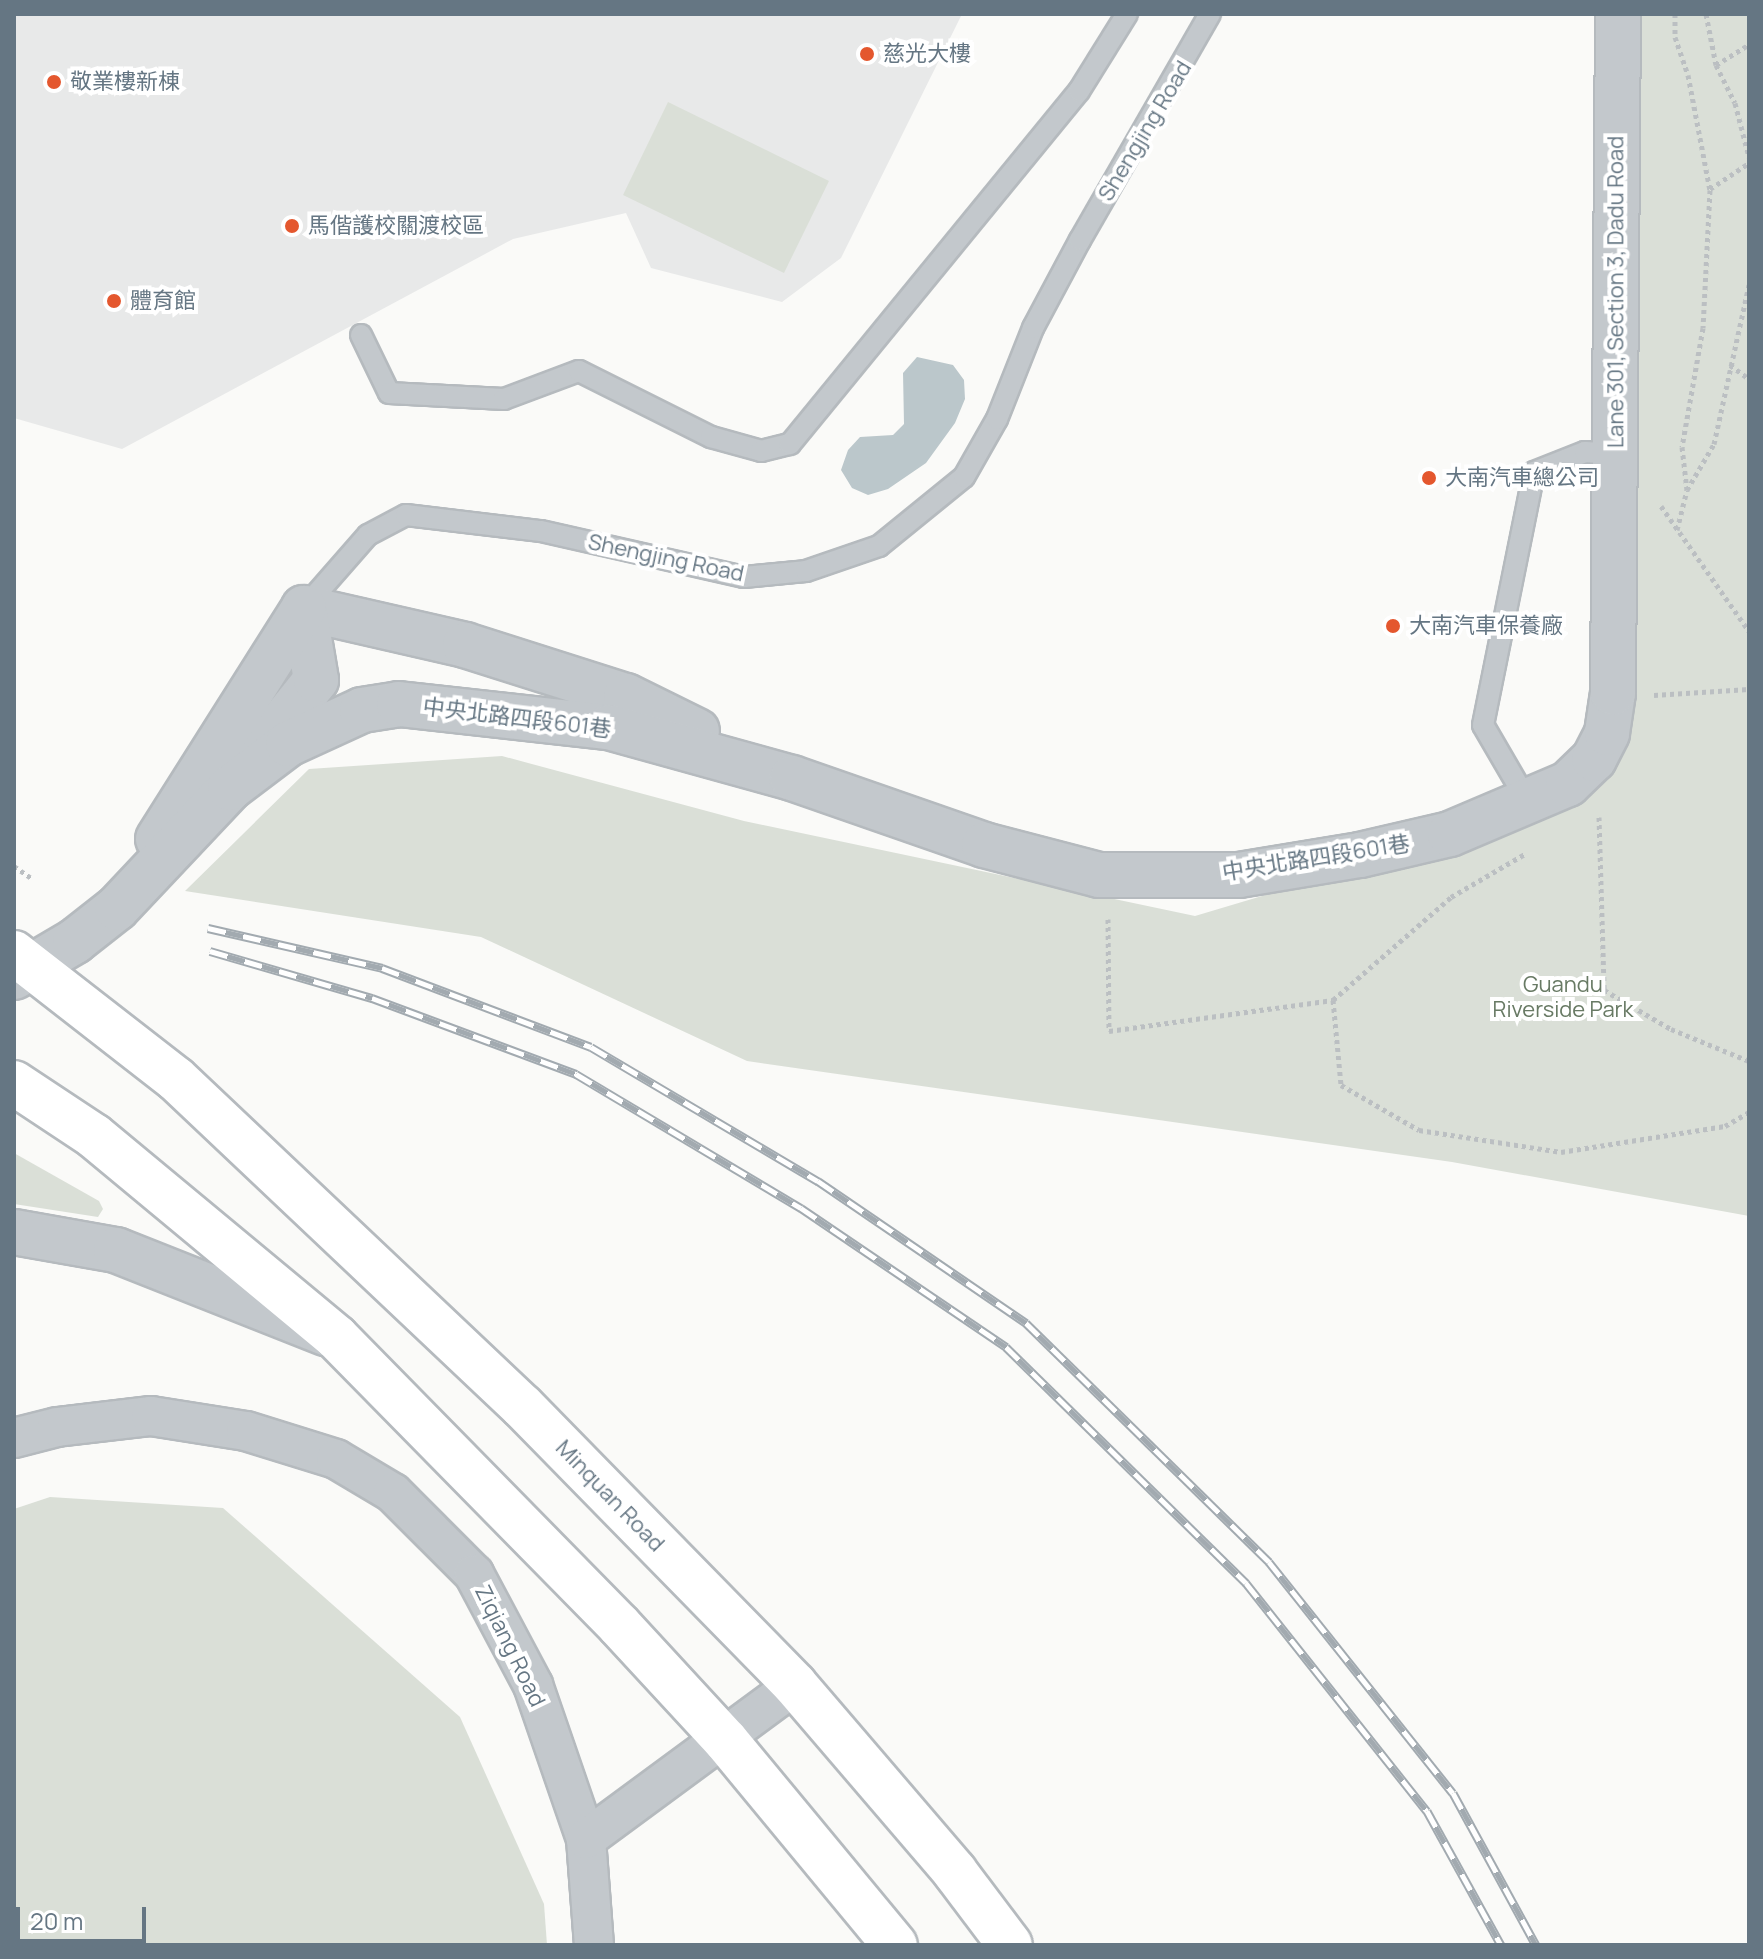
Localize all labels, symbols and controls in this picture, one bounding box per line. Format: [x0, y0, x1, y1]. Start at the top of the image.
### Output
place label: 慈光大樓 [883, 41, 971, 67]
marker: 慈光大樓 [858, 45, 876, 63]
street label: Shengjing Road [1093, 56, 1197, 206]
place label: 敬業樓新棟 [70, 69, 180, 95]
marker: 敬業樓新棟 [45, 73, 63, 91]
street label: Lane 301, Section 3, Dadu Road [1603, 136, 1629, 448]
place label: 馬偕護校關渡校區 [308, 213, 484, 239]
marker: 馬偕護校關渡校區 [283, 217, 301, 235]
place label: 體育館 [130, 288, 196, 314]
marker: 體育館 [105, 292, 123, 310]
place label: 大南汽車總公司 [1445, 465, 1599, 491]
marker: 大南汽車總公司 [1420, 469, 1438, 487]
street label: Shengjing Road [586, 529, 746, 587]
place label: 大南汽車保養廠 [1409, 613, 1563, 639]
marker: 大南汽車保養廠 [1384, 617, 1402, 635]
street label: 中央北路四段601巷 [421, 693, 613, 743]
street label: 中央北路四段601巷 [1220, 830, 1412, 886]
park label: Guandu Riverside Park [1493, 971, 1633, 1022]
street label: Minquan Road [550, 1435, 670, 1557]
street label: Ziqiang Road [469, 1581, 551, 1711]
scale bar [20, 1891, 150, 1941]
text: 20 m [30, 1904, 83, 1937]

